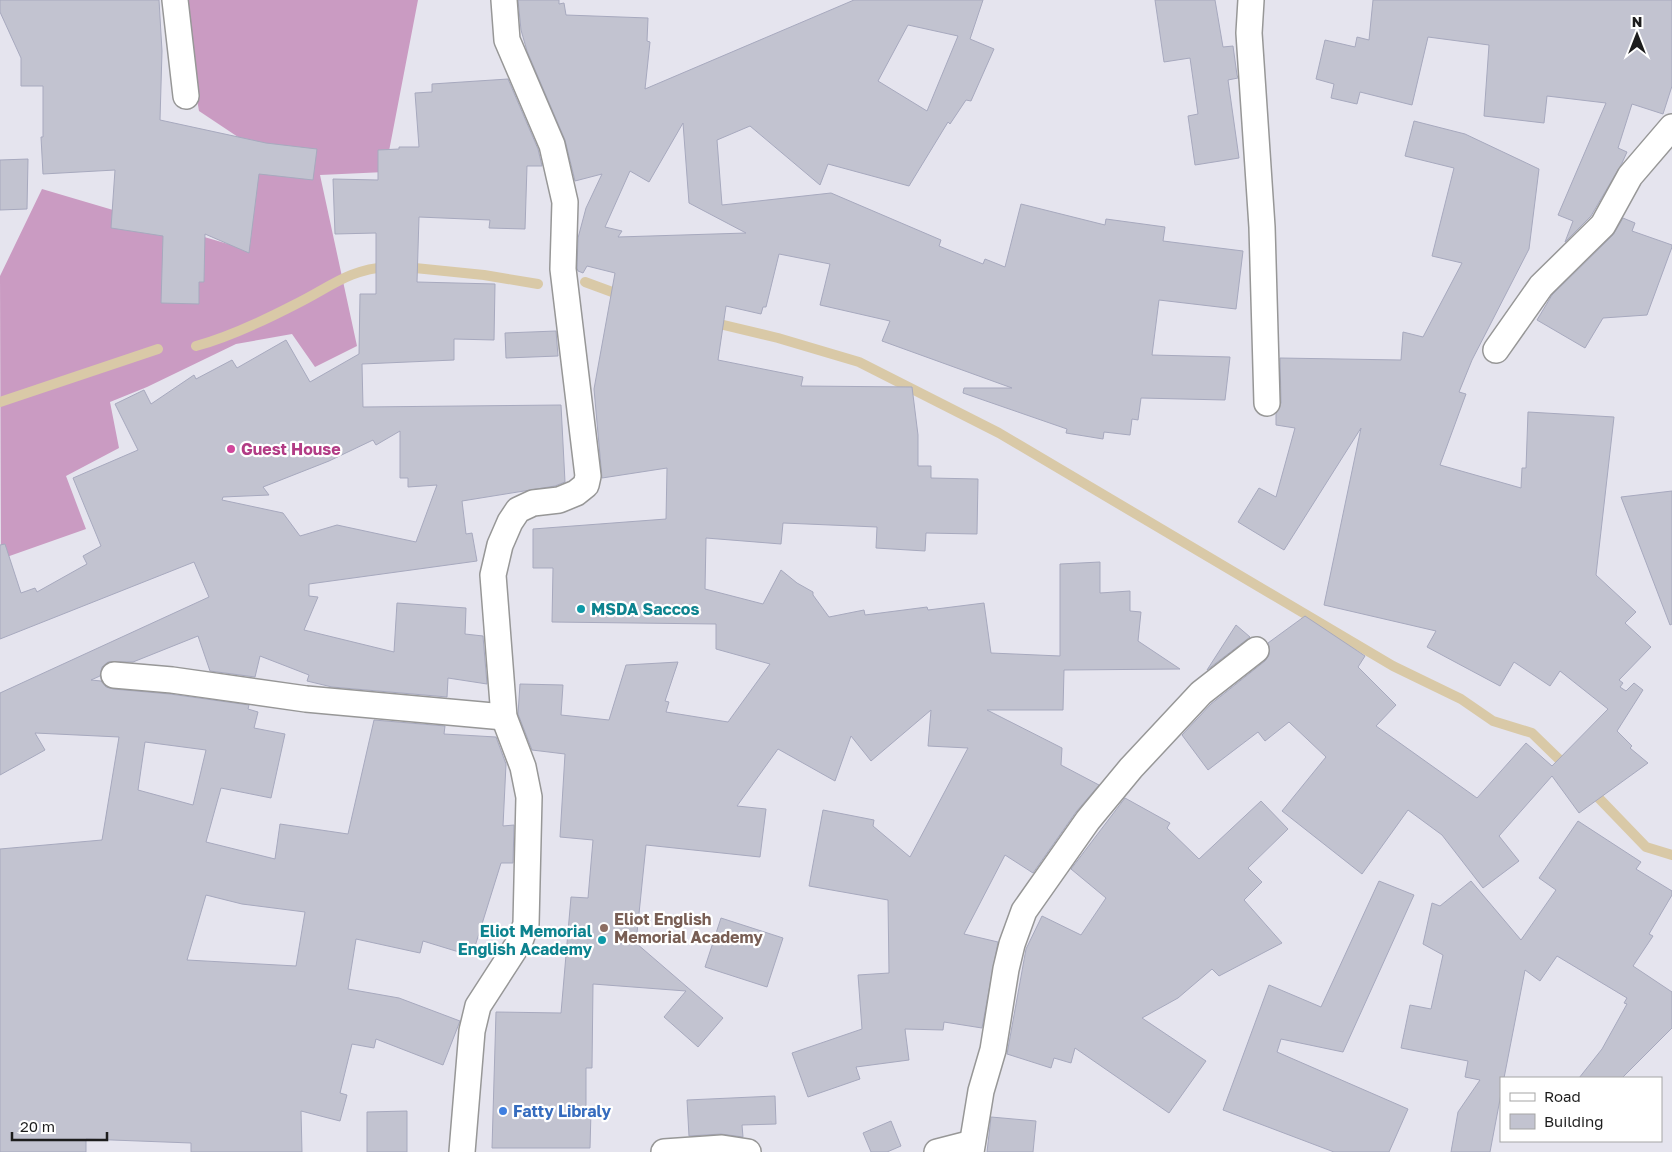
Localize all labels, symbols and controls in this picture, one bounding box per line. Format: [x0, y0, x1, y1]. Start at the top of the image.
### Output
north arrow [1612, 10, 1662, 60]
text: N [1632, 13, 1642, 30]
place label: Guest House [241, 439, 341, 459]
marker: Guest House [225, 443, 237, 455]
place label: MSDA Saccos [591, 599, 699, 619]
marker: MSDA Saccos [575, 603, 587, 615]
place label: Eliot English Memorial Academy [614, 909, 763, 947]
place label: Eliot Memorial English Academy [458, 921, 593, 959]
marker: Eliot English Memorial Academy [598, 922, 610, 934]
marker: Eliot Memorial English Academy [596, 934, 608, 946]
legend [1500, 1077, 1662, 1142]
text: Road [1544, 1087, 1581, 1105]
place label: Fatty Libraly [513, 1101, 612, 1121]
marker: Fatty Libraly [497, 1105, 509, 1117]
scale bar [12, 1110, 108, 1142]
text: Building [1544, 1112, 1604, 1130]
text: 20 m [20, 1117, 55, 1135]

